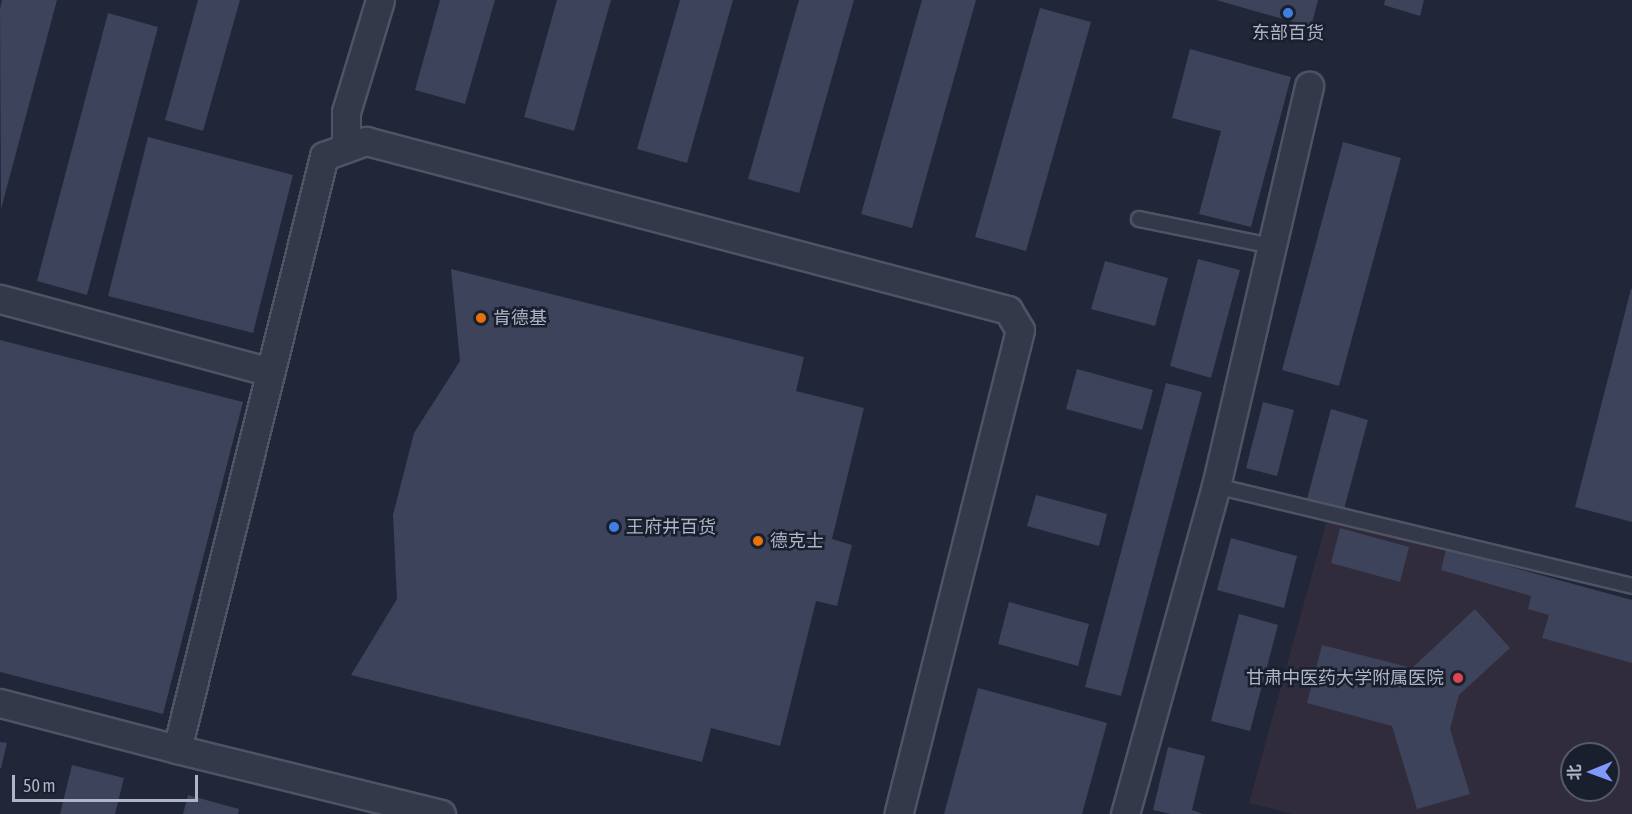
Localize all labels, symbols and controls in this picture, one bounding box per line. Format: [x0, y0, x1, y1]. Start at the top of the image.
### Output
marker: 东部百货 [1281, 6, 1295, 20]
place label: 东部百货 [1252, 22, 1324, 44]
place label: 肯德基 [493, 307, 547, 329]
marker: 肯德基 [474, 311, 488, 325]
place label: 王府井百货 [626, 516, 716, 538]
marker: 王府井百货 [607, 520, 621, 534]
place label: 德克士 [770, 530, 824, 552]
marker: 德克士 [751, 534, 765, 548]
place label: 甘肃中医药大学附属医院 [1246, 667, 1444, 689]
marker: 甘肃中医药大学附属医院 [1449, 669, 1467, 687]
north arrow [1560, 742, 1620, 802]
scale bar [15, 763, 201, 801]
text: 北 [1565, 764, 1583, 780]
text: 50 m [23, 775, 55, 796]

